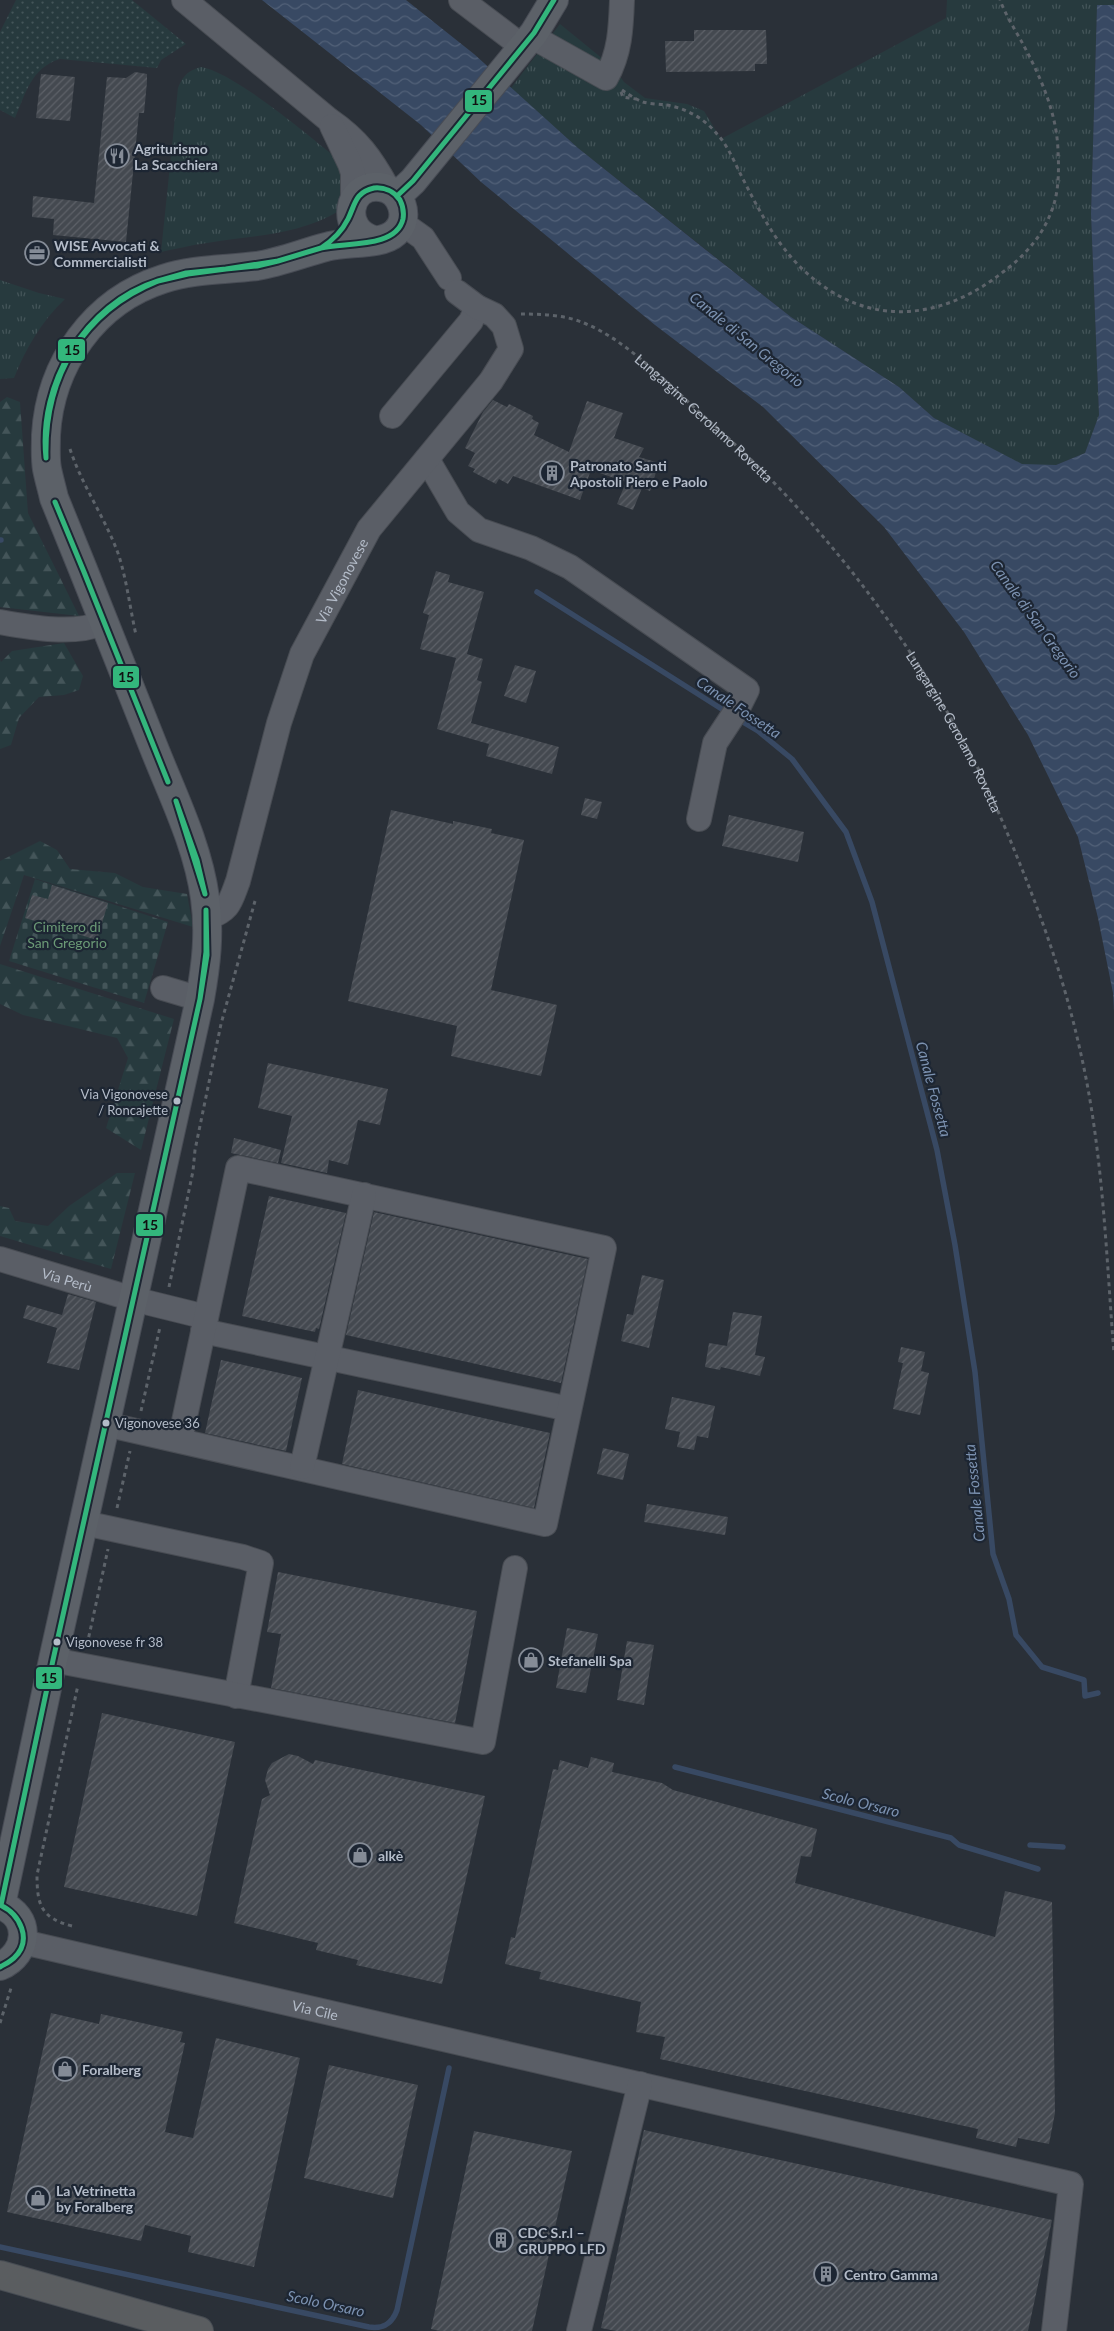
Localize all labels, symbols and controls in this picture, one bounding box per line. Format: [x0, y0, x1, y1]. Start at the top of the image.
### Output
line badge: 15 [464, 89, 493, 113]
text: 15 [471, 91, 487, 108]
place label: Agriturismo La Scacchiera [133, 140, 218, 173]
restaurant icon: Agriturismo La Scacchiera [104, 143, 130, 169]
place label: WISE Avvocati & Commercialisti [54, 237, 160, 270]
office icon: WISE Avvocati & Commercialisti [24, 240, 50, 266]
water label: Canale di San Gregorio [686, 287, 808, 391]
line badge: 15 [57, 338, 86, 362]
text: 15 [64, 341, 80, 358]
street label: Lungargine Gerolamo Rovetta [632, 350, 777, 485]
place label: Patronato Santi Apostoli Piero e Paolo [569, 457, 708, 490]
building icon: Patronato Santi Apostoli Piero e Paolo [539, 460, 565, 486]
street label: Via Vigonovese [311, 535, 371, 626]
water label: Canale di San Gregorio [987, 556, 1085, 682]
street label: Lungargine Gerolamo Rovetta [903, 648, 1006, 815]
line badge: 15 [112, 665, 140, 689]
text: 15 [118, 668, 134, 685]
water label: Canale Fossetta [693, 672, 785, 742]
park label: Cimitero di San Gregorio [27, 918, 107, 951]
water label: Canale Fossetta [913, 1039, 955, 1139]
place label: Via Vigonovese / Roncajette [80, 1086, 168, 1118]
marker: Via Vigonovese / Roncajette [172, 1096, 182, 1106]
line badge: 15 [135, 1213, 164, 1237]
text: 15 [142, 1216, 158, 1233]
street label: Via Perù [40, 1264, 94, 1295]
place label: Vigonovese 36 [115, 1415, 200, 1431]
marker: Vigonovese 36 [101, 1418, 111, 1428]
water label: Canale Fossetta [960, 1443, 988, 1543]
place label: Vigonovese fr 38 [66, 1634, 163, 1650]
marker: Vigonovese fr 38 [52, 1637, 62, 1647]
shop icon: Stefanelli Spa [518, 1647, 544, 1673]
place label: Stefanelli Spa [548, 1652, 632, 1669]
line badge: 15 [35, 1666, 63, 1690]
text: 15 [41, 1669, 57, 1686]
water label: Scolo Orsaro [820, 1784, 902, 1820]
shop icon: alkè [347, 1842, 373, 1868]
place label: alkè [378, 1847, 404, 1864]
street label: Via Cile [291, 1996, 340, 2023]
shop icon: Foralberg [52, 2056, 78, 2082]
place label: Foralberg [82, 2061, 142, 2078]
place label: La Vetrinetta by Foralberg [56, 2182, 136, 2215]
shop icon: La Vetrinetta by Foralberg [25, 2185, 51, 2211]
place label: CDC S.r.l – GRUPPO LFD [518, 2224, 606, 2257]
building icon: CDC S.r.l – GRUPPO LFD [488, 2227, 514, 2253]
building icon: Centro Gamma [813, 2261, 839, 2287]
place label: Centro Gamma [844, 2266, 938, 2283]
water label: Scolo Orsaro [285, 2286, 367, 2320]

